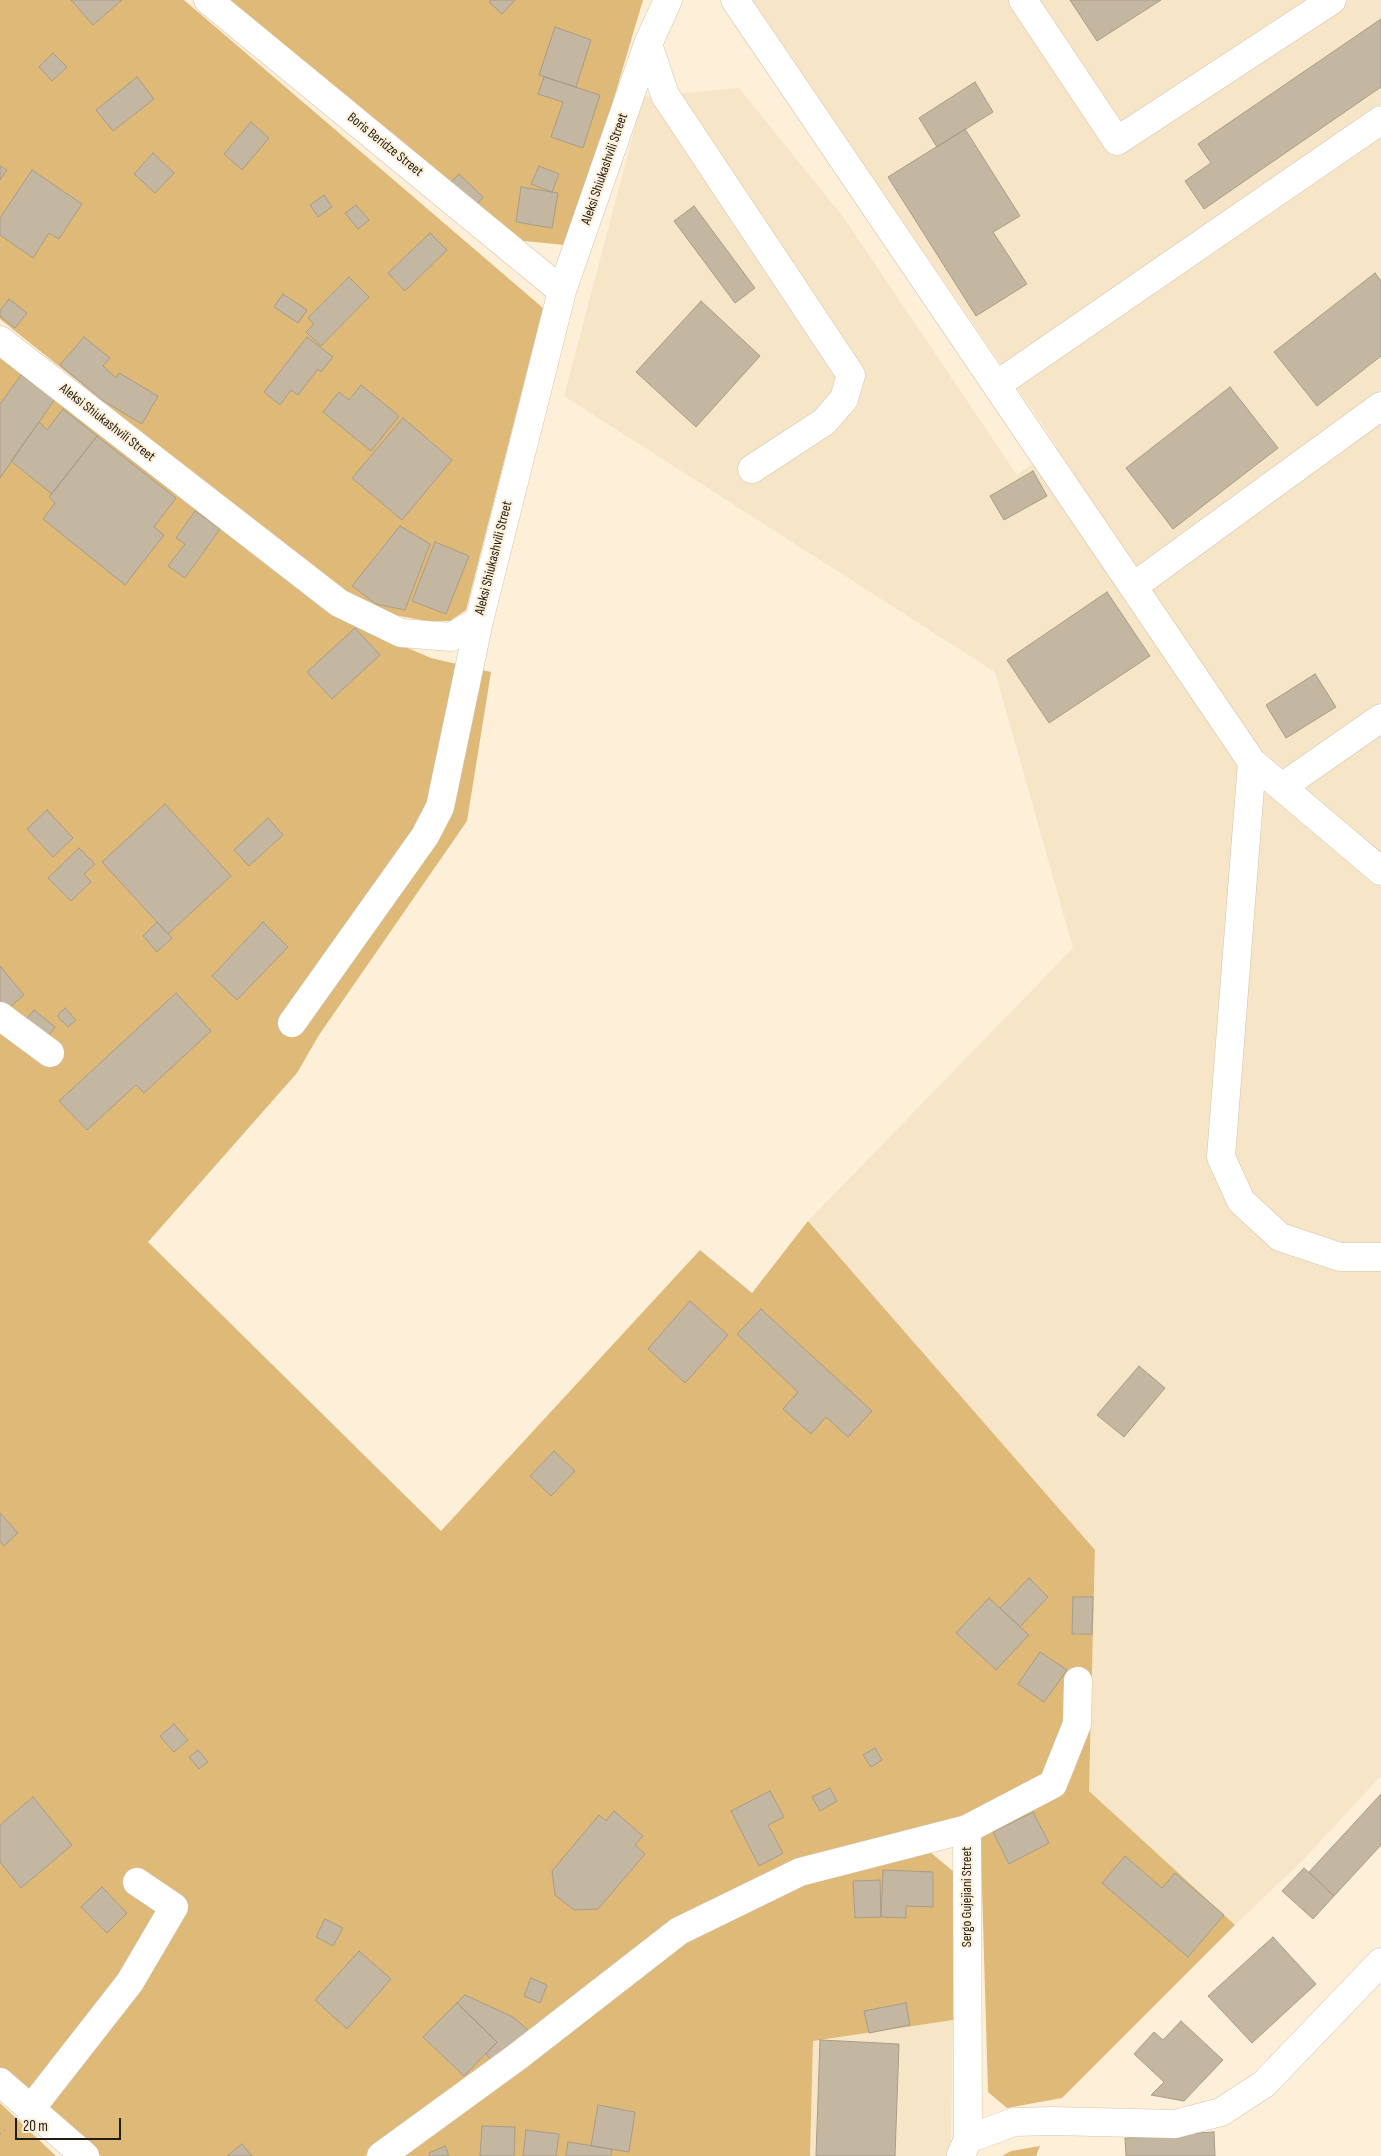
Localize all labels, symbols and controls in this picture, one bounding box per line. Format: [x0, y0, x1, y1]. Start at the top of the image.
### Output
street label: Boris Beridze Street [344, 109, 426, 181]
street label: Aleksi Shiukashvili Street [578, 111, 632, 227]
street label: Aleksi Shiukashvili Street [56, 380, 158, 466]
street label: Aleksi Shiukashvili Street [472, 499, 516, 617]
street label: Sergo Gujejiani Street [959, 1847, 975, 1947]
scale bar [18, 2108, 124, 2140]
text: 20 m [23, 2117, 48, 2136]

